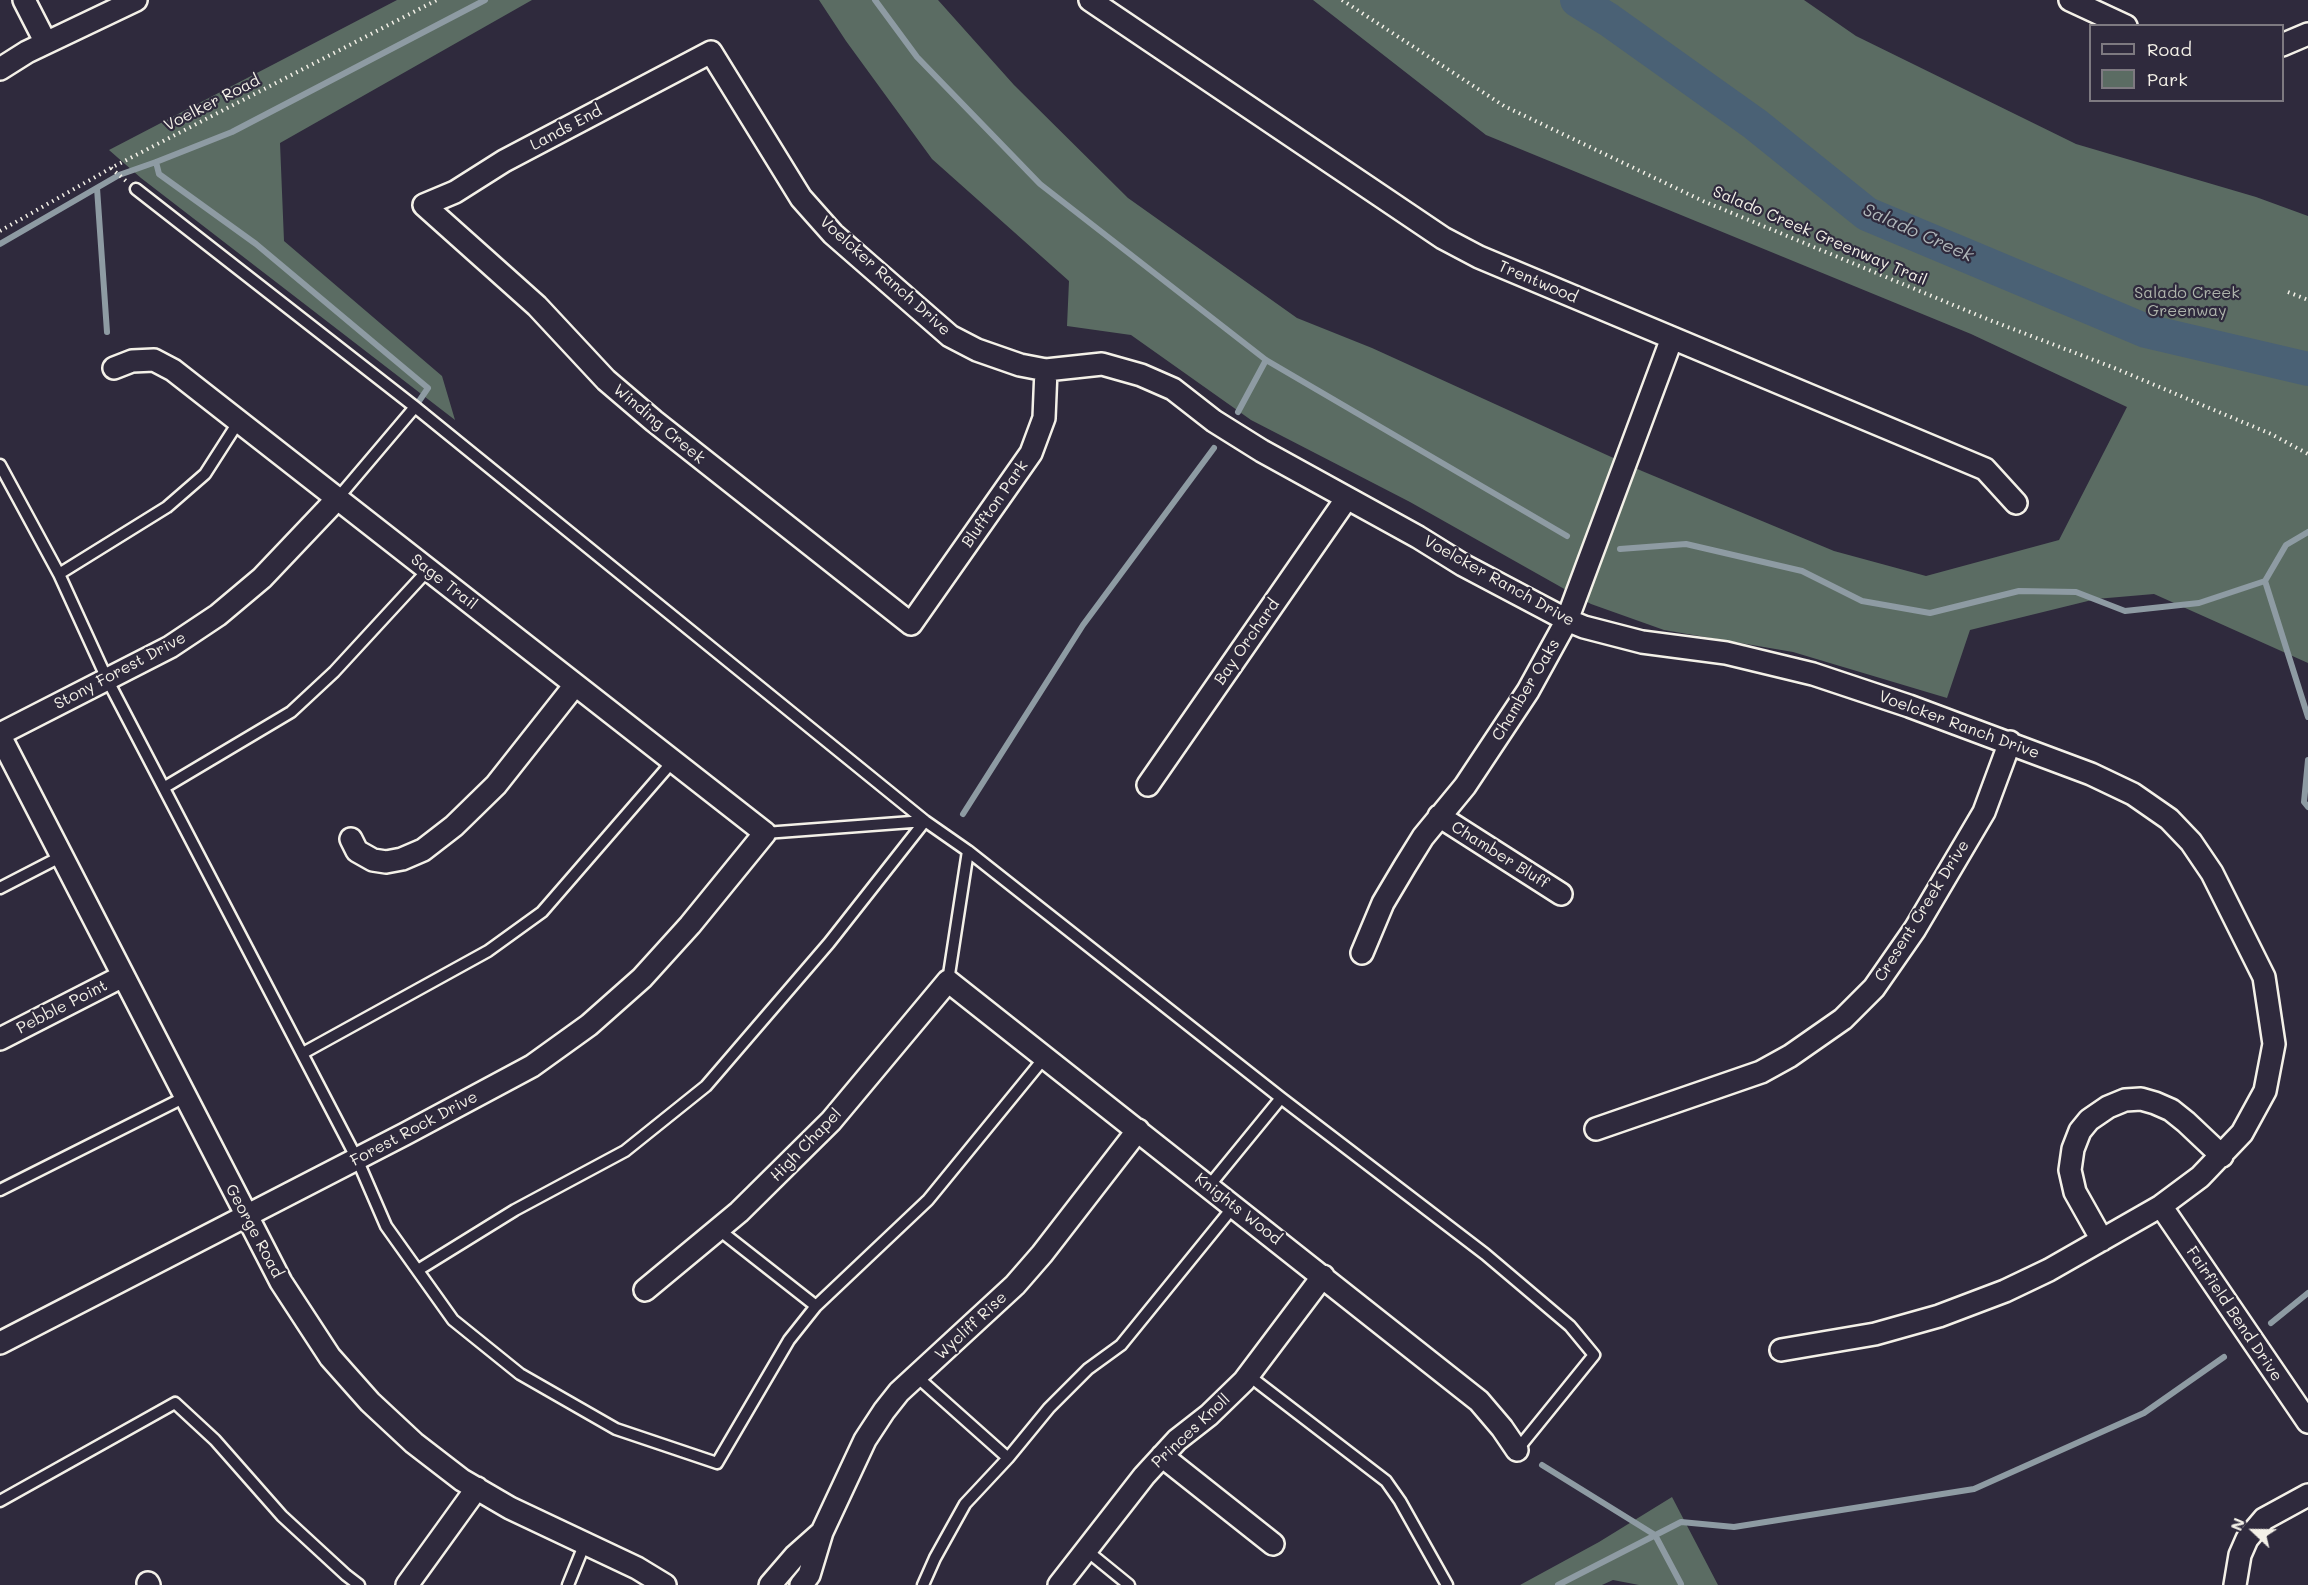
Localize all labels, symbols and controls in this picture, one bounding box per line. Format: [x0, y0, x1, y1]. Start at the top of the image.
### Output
legend [2089, 24, 2284, 102]
text: Road [2147, 37, 2192, 61]
text: Park [2147, 67, 2188, 91]
street label: Voelker Road [161, 71, 263, 135]
street label: Lands End [527, 101, 605, 155]
street label: Salado Creek Greenway Trail [1710, 182, 1930, 290]
water label: Salado Creek [1859, 199, 1977, 267]
street label: Voelcker Ranch Drive [816, 212, 954, 340]
street label: Trentwood [1495, 257, 1581, 307]
park label: Salado Creek Greenway [2134, 283, 2240, 321]
street label: Winding Creek [609, 380, 709, 468]
street label: Bluffton Park [958, 457, 1032, 551]
street label: Voelcker Ranch Drive [1420, 531, 1578, 631]
street label: Sage Trail [407, 550, 481, 614]
street label: Bay Orchard [1210, 595, 1284, 689]
street label: Stony Forest Drive [51, 628, 189, 714]
street label: Chamber Oaks [1488, 636, 1564, 744]
street label: Voelcker Ranch Drive [1876, 687, 2042, 763]
street label: Chamber Bluff [1448, 817, 1552, 893]
street label: Cresent Creek Drive [1871, 837, 1973, 985]
street label: Pebble Point [13, 976, 111, 1038]
street label: Forest Rock Drive [347, 1087, 481, 1171]
street label: High Chapel [766, 1105, 846, 1185]
street label: Knights Wood [1191, 1169, 1285, 1249]
street label: George Road [221, 1181, 287, 1281]
street label: Fairfield Bend Drive [2182, 1243, 2286, 1385]
street label: Wycliff Rise [931, 1288, 1011, 1364]
street label: Princes Knoll [1148, 1390, 1234, 1472]
north arrow [2224, 1501, 2284, 1561]
text: N [2225, 1515, 2249, 1534]

